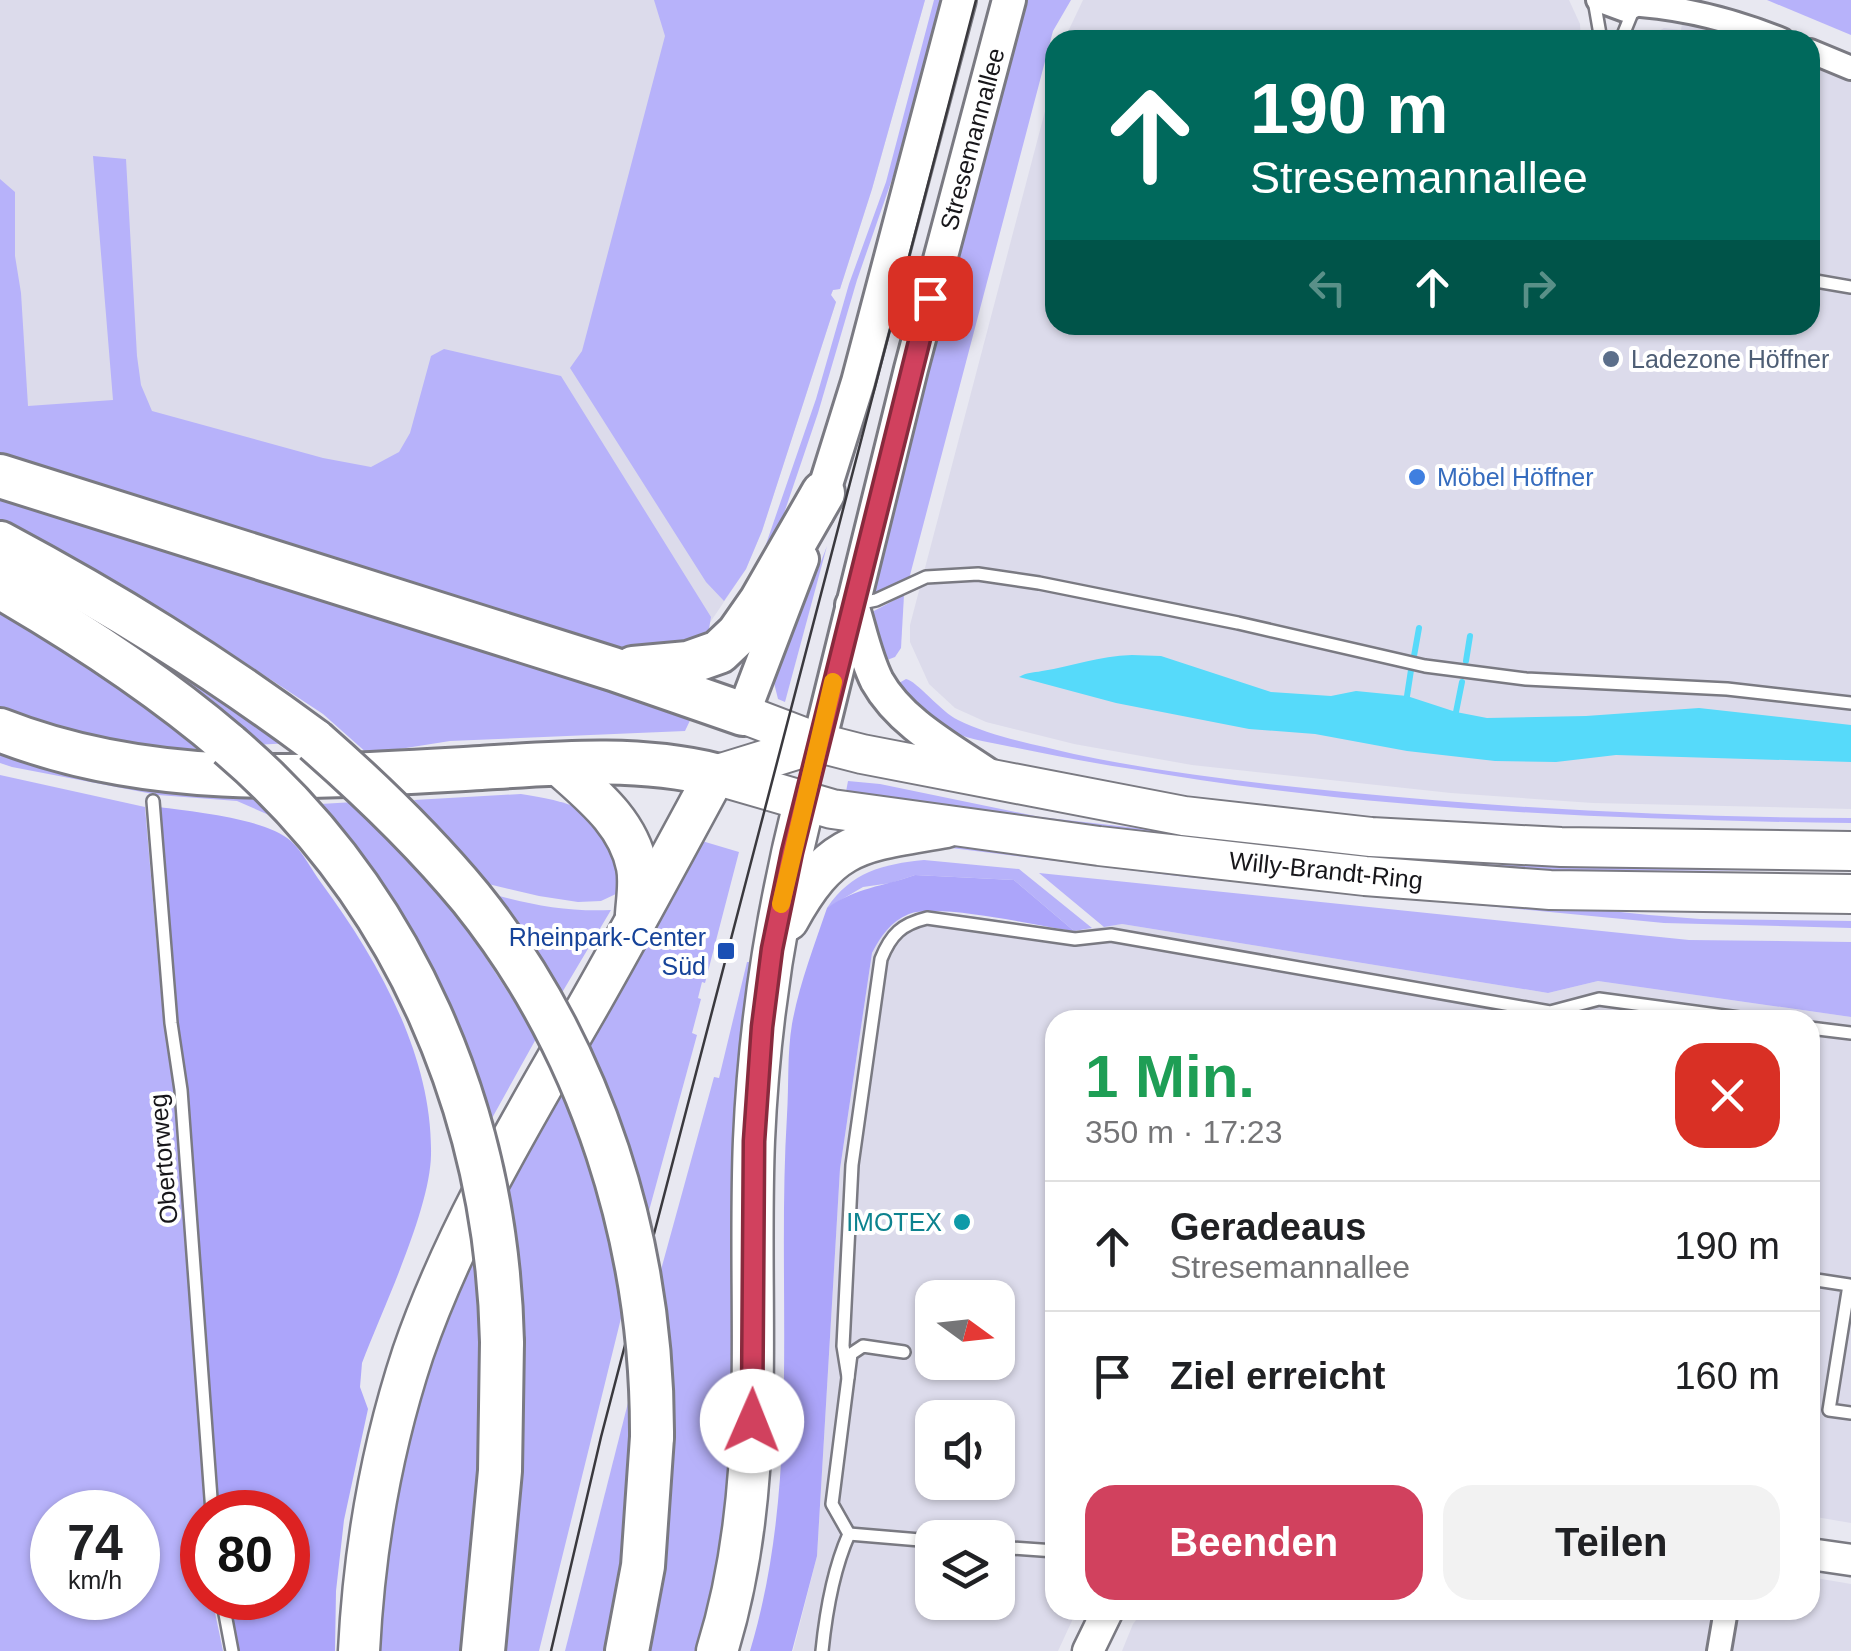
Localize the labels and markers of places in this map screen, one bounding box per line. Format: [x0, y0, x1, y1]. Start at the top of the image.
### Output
pin [888, 256, 973, 341]
place label: Ladezone Höffner [1631, 345, 1829, 373]
marker: Ladezone Höffner [1600, 348, 1622, 370]
place label: Möbel Höffner [1437, 463, 1594, 491]
marker: Möbel Höffner [1406, 466, 1428, 488]
place label: Rheinpark-Center Süd [509, 923, 706, 980]
marker: Rheinpark-Center Süd [715, 940, 737, 962]
place label: IMOTEX [846, 1208, 942, 1236]
marker: IMOTEX [951, 1211, 973, 1233]

